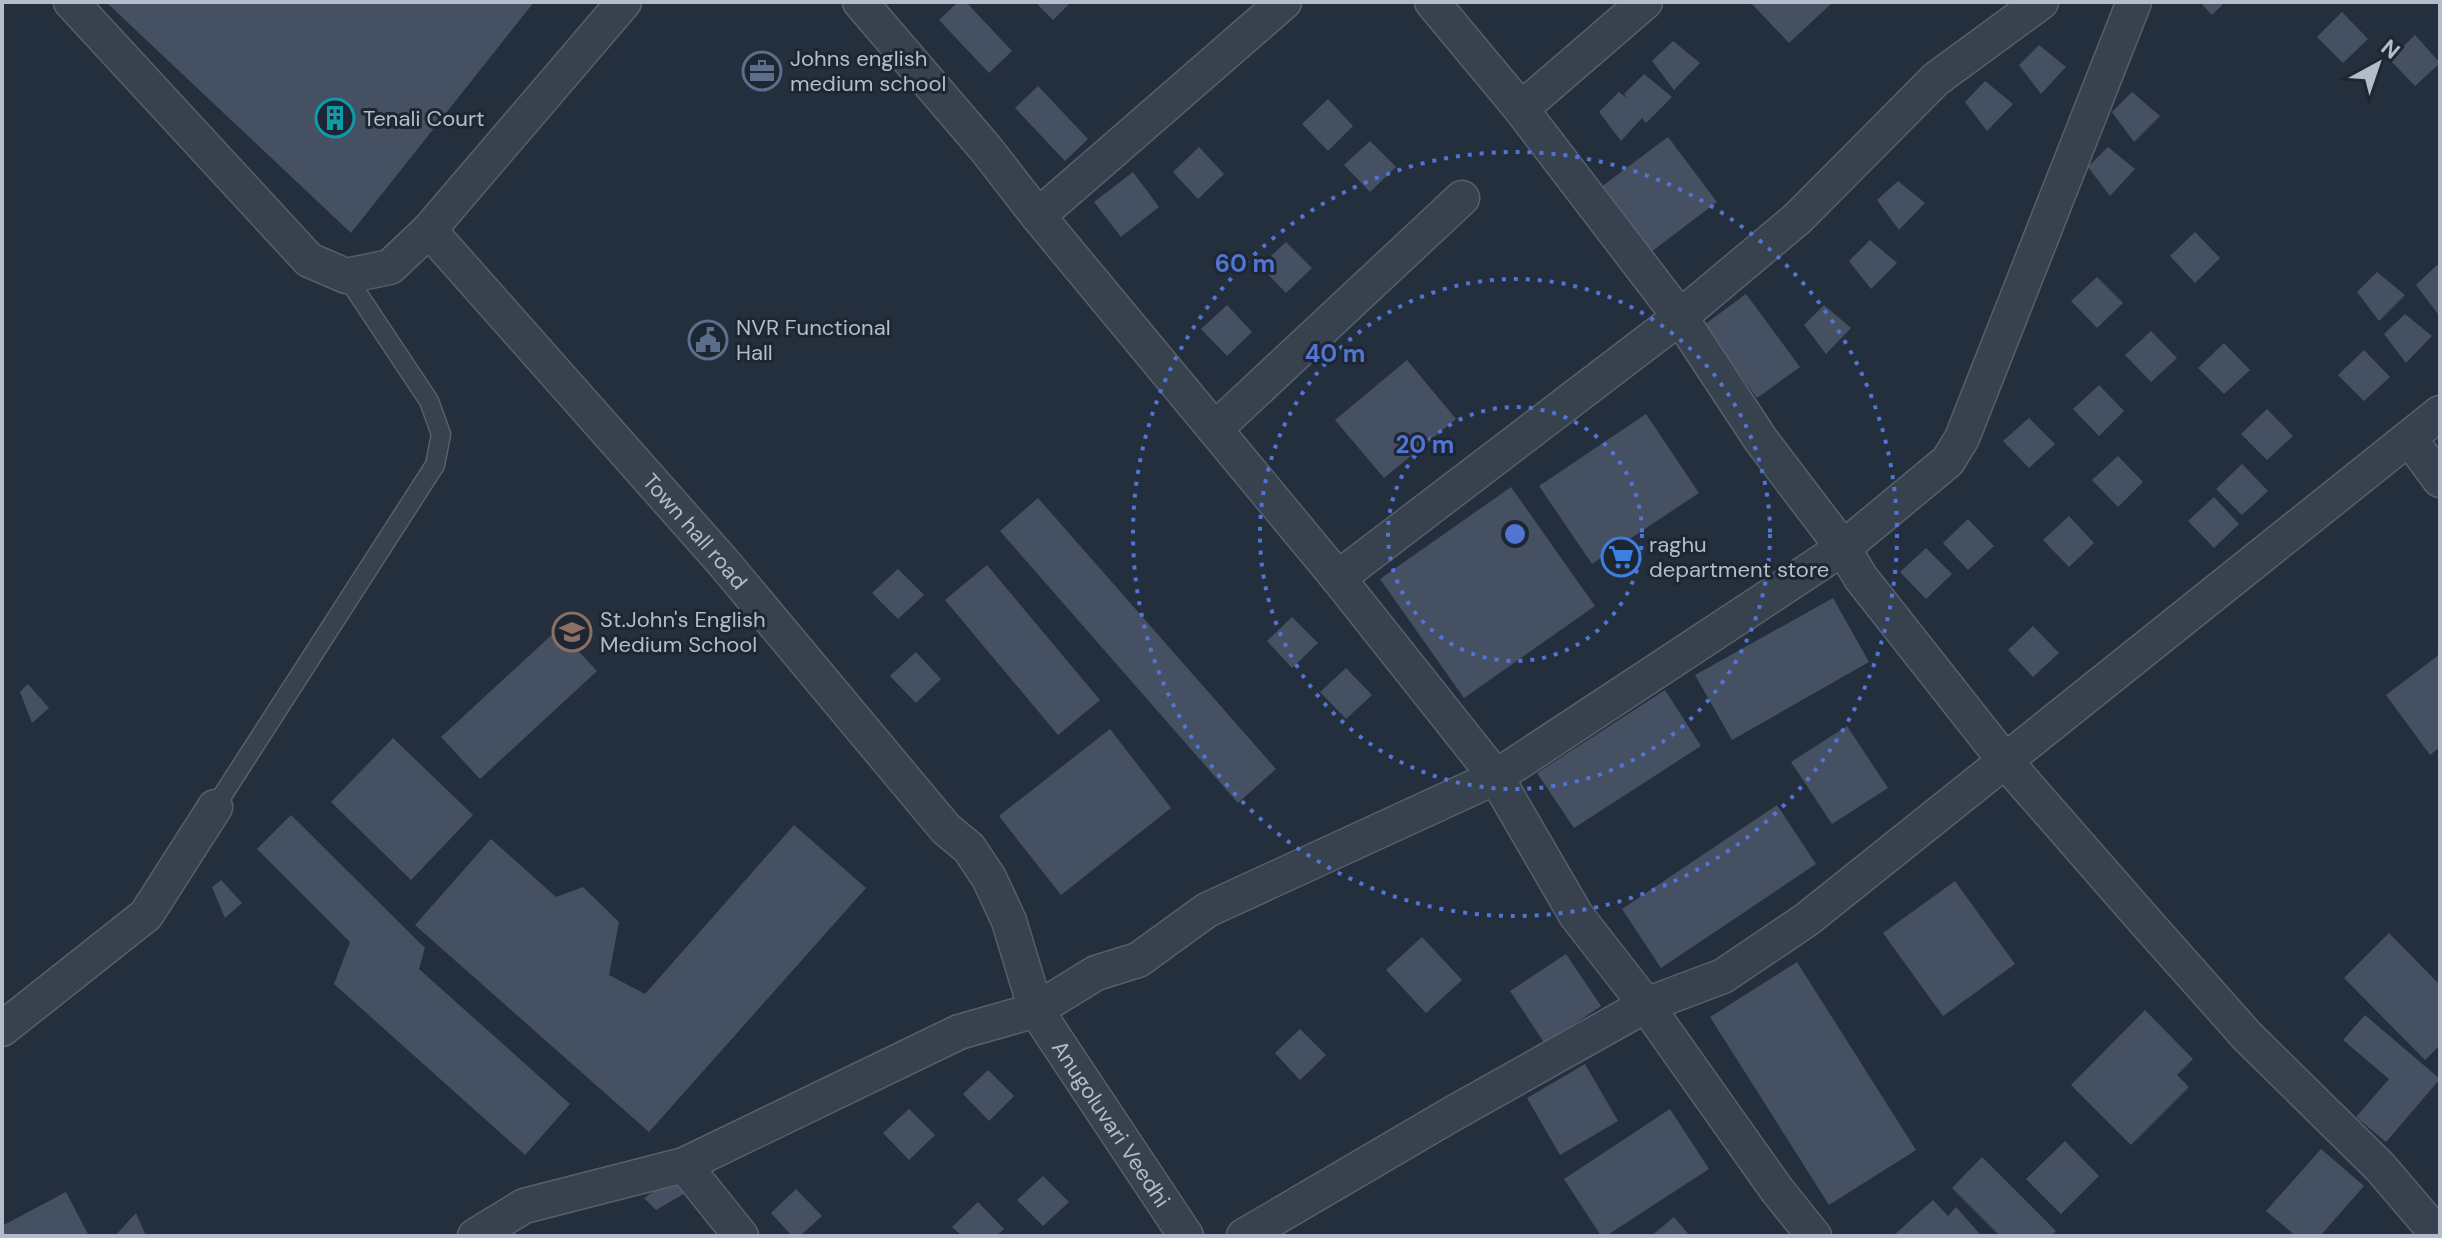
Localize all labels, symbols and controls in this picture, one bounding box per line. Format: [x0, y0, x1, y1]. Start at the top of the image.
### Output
north arrow [2338, 24, 2418, 104]
text: N [2375, 33, 2406, 65]
place label: Johns english medium school [790, 44, 947, 98]
office icon: Johns english medium school [741, 50, 783, 92]
building icon: Tenali Court [314, 97, 356, 139]
place label: Tenali Court [363, 104, 485, 133]
text: 60 m [1215, 248, 1275, 279]
place label: NVR Functional Hall [736, 313, 891, 367]
public building icon: NVR Functional Hall [687, 319, 729, 361]
text: 40 m [1305, 338, 1365, 369]
text: 20 m [1396, 429, 1454, 460]
street label: Town hall road [636, 467, 754, 595]
centre of rings [1501, 520, 1529, 548]
place label: raghu department store [1649, 530, 1829, 584]
supermarket icon: raghu department store [1600, 536, 1642, 578]
place label: St.John's English Medium School [600, 605, 766, 659]
school or university icon: St.John's English Medium School [551, 611, 593, 653]
street label: Anugoluvari Veedhi [1045, 1035, 1177, 1213]

